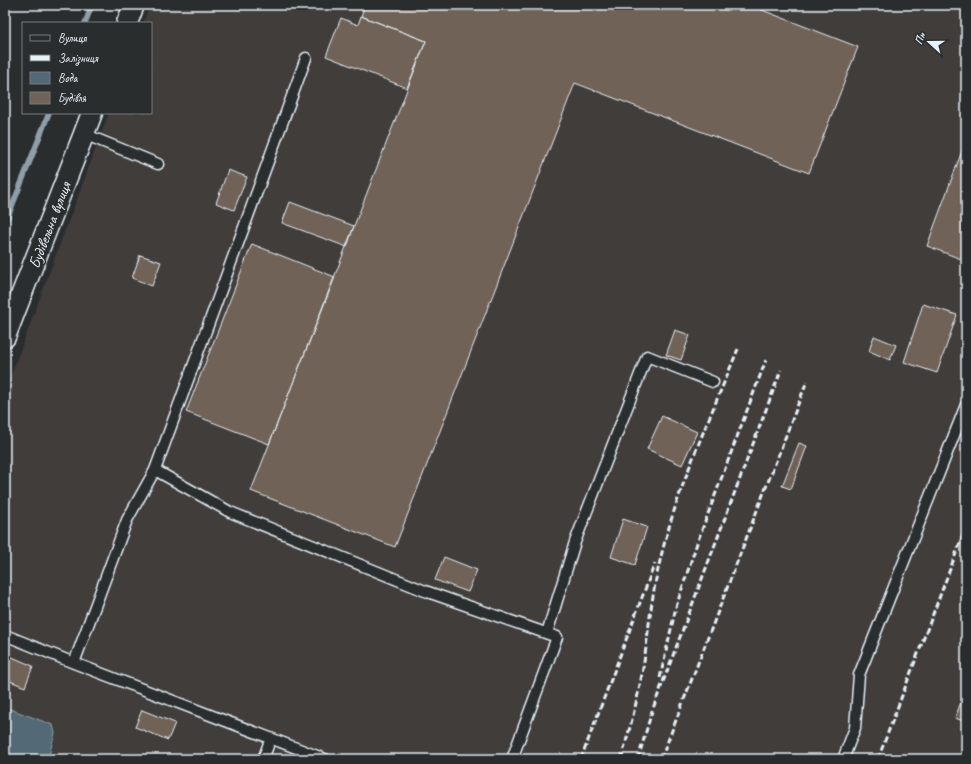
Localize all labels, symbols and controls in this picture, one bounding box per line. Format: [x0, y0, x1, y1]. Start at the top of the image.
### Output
legend [22, 22, 152, 114]
north arrow [909, 22, 949, 62]
text: Пн [911, 29, 929, 46]
text: Вулиця [58, 30, 87, 46]
text: Залізниця [58, 50, 99, 66]
text: Вода [58, 70, 79, 86]
text: Будівля [58, 90, 87, 106]
street label: Будівельна вулиця [24, 178, 76, 271]

